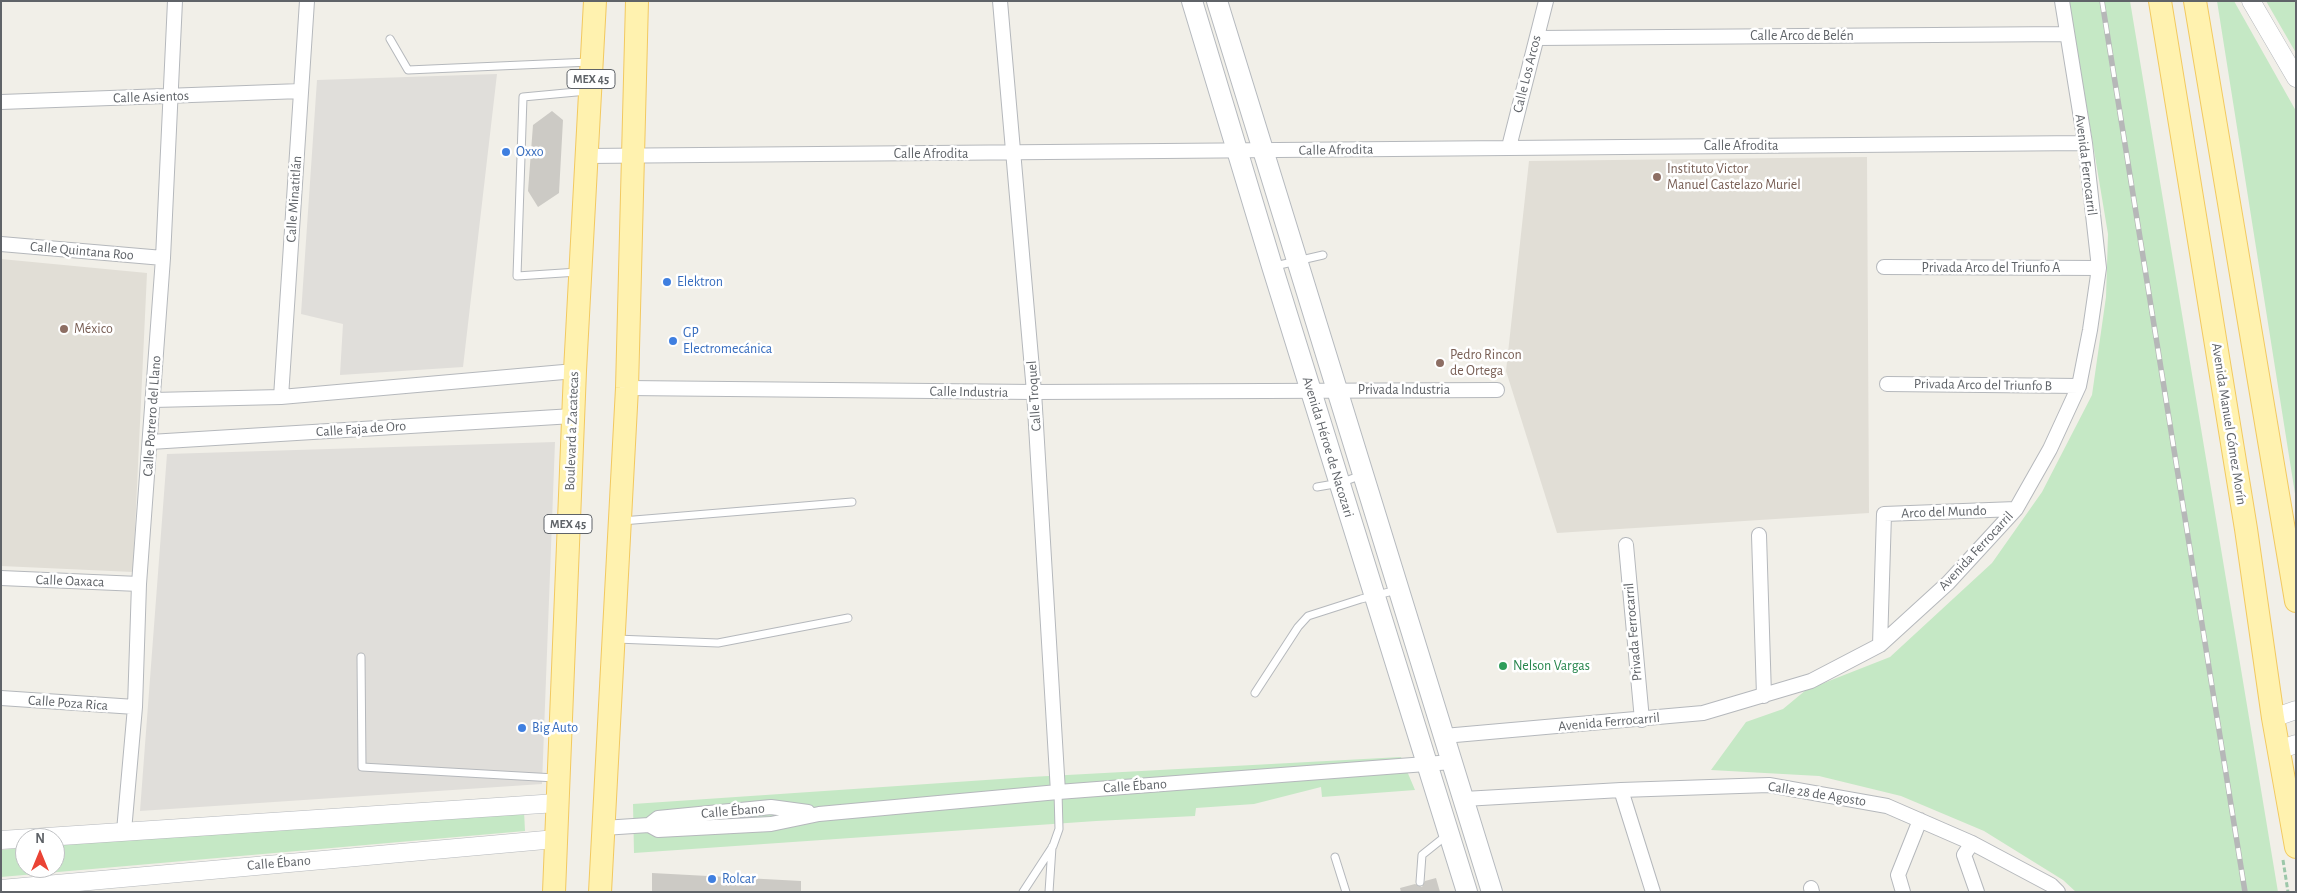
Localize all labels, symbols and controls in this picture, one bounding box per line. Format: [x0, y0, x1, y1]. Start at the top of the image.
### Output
street label: Calle Arco de Belén [1750, 28, 1854, 44]
street label: Calle Los Arcos [1509, 33, 1545, 115]
road number: MEX 45 [567, 70, 615, 88]
street label: Calle Asientos [113, 87, 189, 107]
street label: Avenida Ferrocarril [2071, 113, 2101, 217]
street label: Calle Afrodita [1704, 138, 1778, 154]
street label: Calle Afrodita [1299, 141, 1373, 159]
place label: Oxxo [516, 144, 544, 160]
marker: Oxxo [500, 146, 512, 158]
street label: Calle Afrodita [894, 146, 968, 162]
street label: Calle Minatitlán [283, 155, 305, 243]
place label: Instituto Victor Manuel Castelazo Muriel [1667, 161, 1801, 193]
marker: Instituto Victor Manuel Castelazo Muriel [1651, 171, 1663, 183]
street label: Calle Quintana Roo [29, 238, 135, 264]
street label: Privada Arco del Triunfo A [1922, 260, 2060, 276]
place label: Elektron [677, 274, 723, 290]
marker: Elektron [661, 276, 673, 288]
place label: México [74, 321, 113, 337]
marker: México [58, 323, 70, 335]
place label: GP Electromecánica [683, 325, 772, 358]
marker: GP Electromecánica [667, 335, 679, 347]
street label: Avenida Manuel Gómez Morín [2208, 342, 2250, 506]
place label: Pedro Rincon de Ortega [1450, 347, 1522, 380]
street label: Calle Potrero del Llano [139, 355, 165, 477]
marker: Pedro Rincon de Ortega [1434, 357, 1446, 369]
street label: Calle Troquel [1023, 360, 1045, 432]
street label: Boulevard a Zacatecas [562, 371, 582, 491]
street label: Avenida Héroe de Nacozari [1299, 375, 1357, 519]
street label: Privada Arco del Triunfo B [1914, 375, 2052, 395]
street label: Privada Industria [1358, 382, 1450, 398]
street label: Calle Industria [930, 383, 1008, 401]
street label: Calle Faja de Oro [315, 417, 407, 441]
street label: Arco del Mundo [1901, 502, 1987, 522]
street label: Avenida Ferrocarril [1935, 508, 2017, 594]
road number: MEX 45 [544, 514, 592, 534]
street label: Calle Oaxaca [35, 571, 105, 591]
street label: Privada Ferrocarril [1620, 582, 1646, 682]
place label: Nelson Vargas [1513, 658, 1590, 674]
marker: Nelson Vargas [1497, 660, 1509, 672]
street label: Calle Poza Rica [27, 692, 109, 714]
street label: Avenida Ferrocarril [1557, 709, 1661, 735]
place label: Big Auto [532, 720, 578, 736]
marker: Big Auto [516, 722, 528, 734]
street label: Calle Ébano [1103, 775, 1167, 797]
street label: Calle 28 de Agosto [1767, 778, 1867, 810]
street label: Calle Ébano [700, 800, 766, 822]
north arrow [15, 828, 65, 878]
text: N [35, 832, 45, 846]
street label: Calle Ébano [246, 852, 312, 874]
place label: Rolcar [722, 871, 756, 887]
marker: Rolcar [706, 873, 718, 885]

